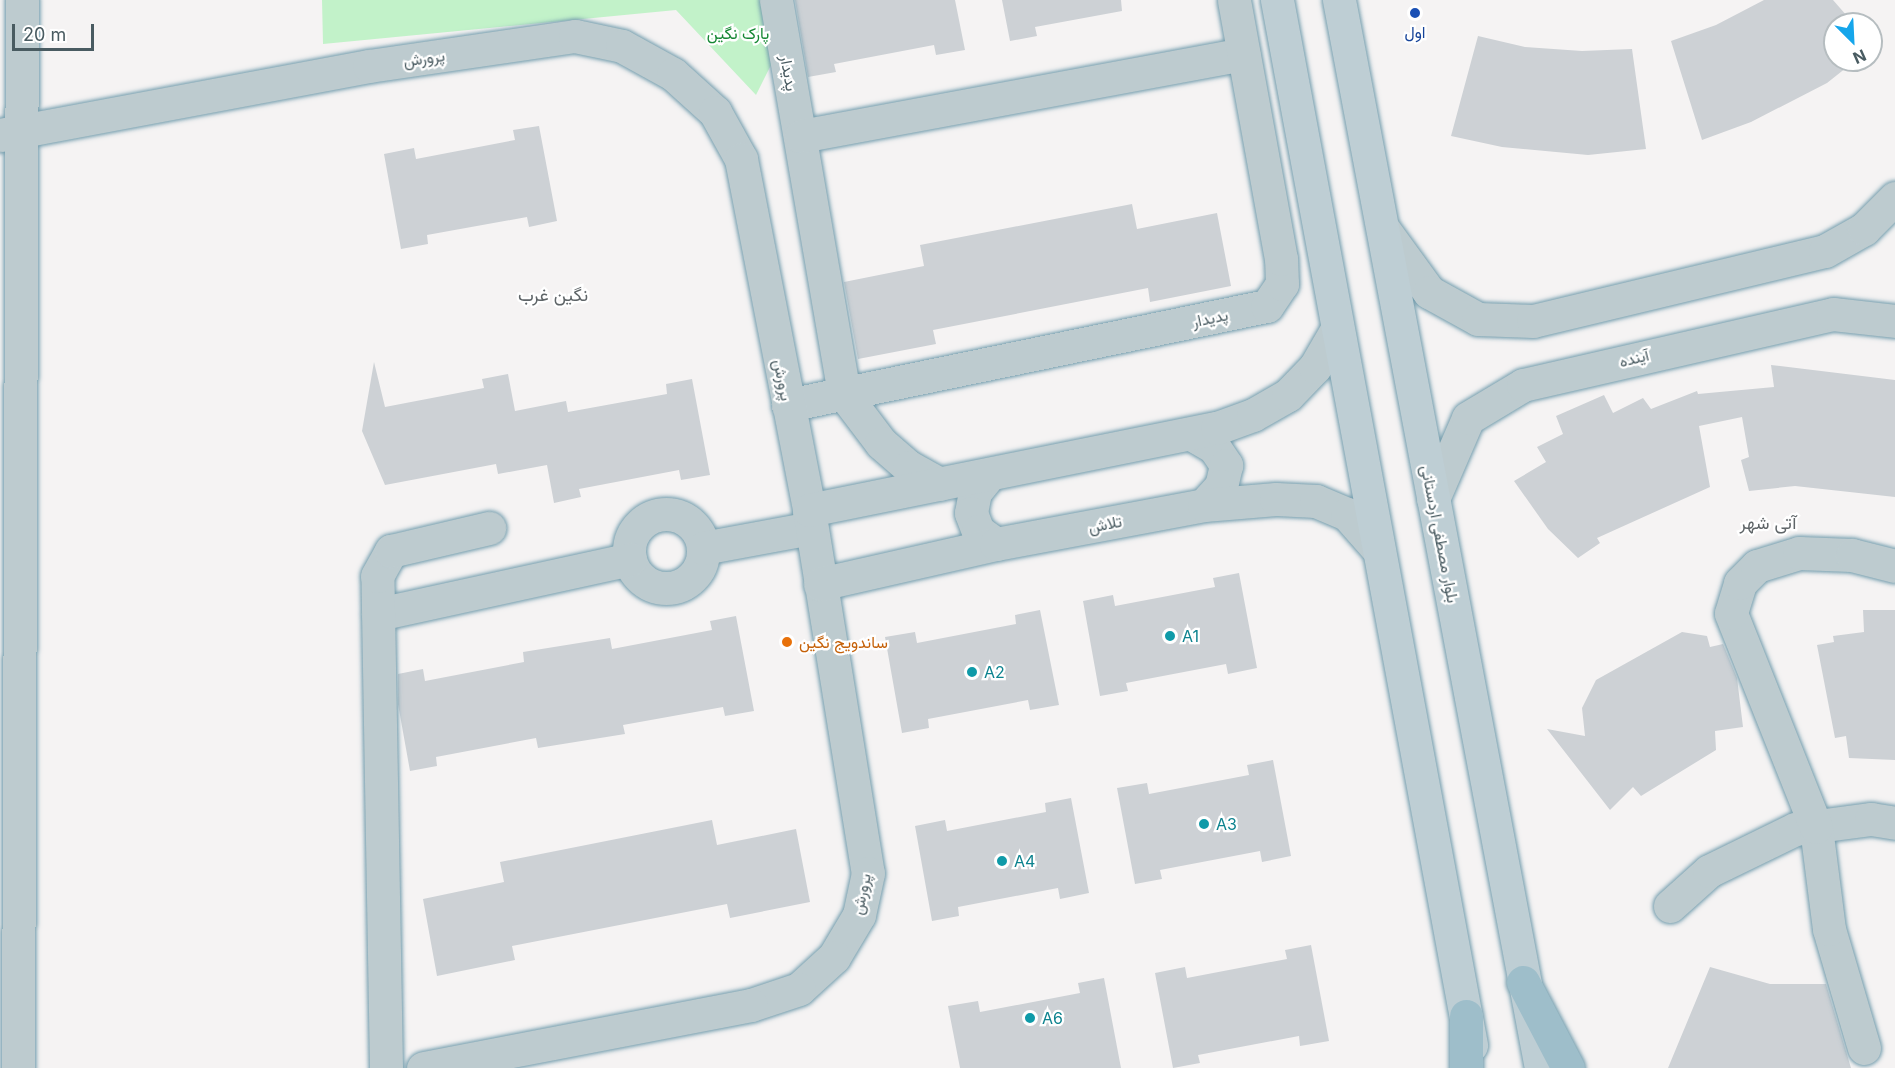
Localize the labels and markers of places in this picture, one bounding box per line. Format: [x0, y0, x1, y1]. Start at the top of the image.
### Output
marker: اول [1408, 6, 1422, 20]
place label: اول [1404, 22, 1426, 42]
place label: A1 [1182, 626, 1199, 646]
marker: A1 [1163, 629, 1177, 643]
place label: ساندویج نگین [799, 632, 888, 652]
marker: ساندویج نگین [780, 635, 794, 649]
place label: A2 [984, 662, 1005, 682]
marker: A2 [965, 665, 979, 679]
place label: A3 [1216, 814, 1237, 834]
marker: A3 [1197, 817, 1211, 831]
place label: A4 [1014, 851, 1035, 871]
marker: A4 [995, 854, 1009, 868]
place label: A6 [1042, 1008, 1063, 1028]
marker: A6 [1023, 1011, 1037, 1025]

